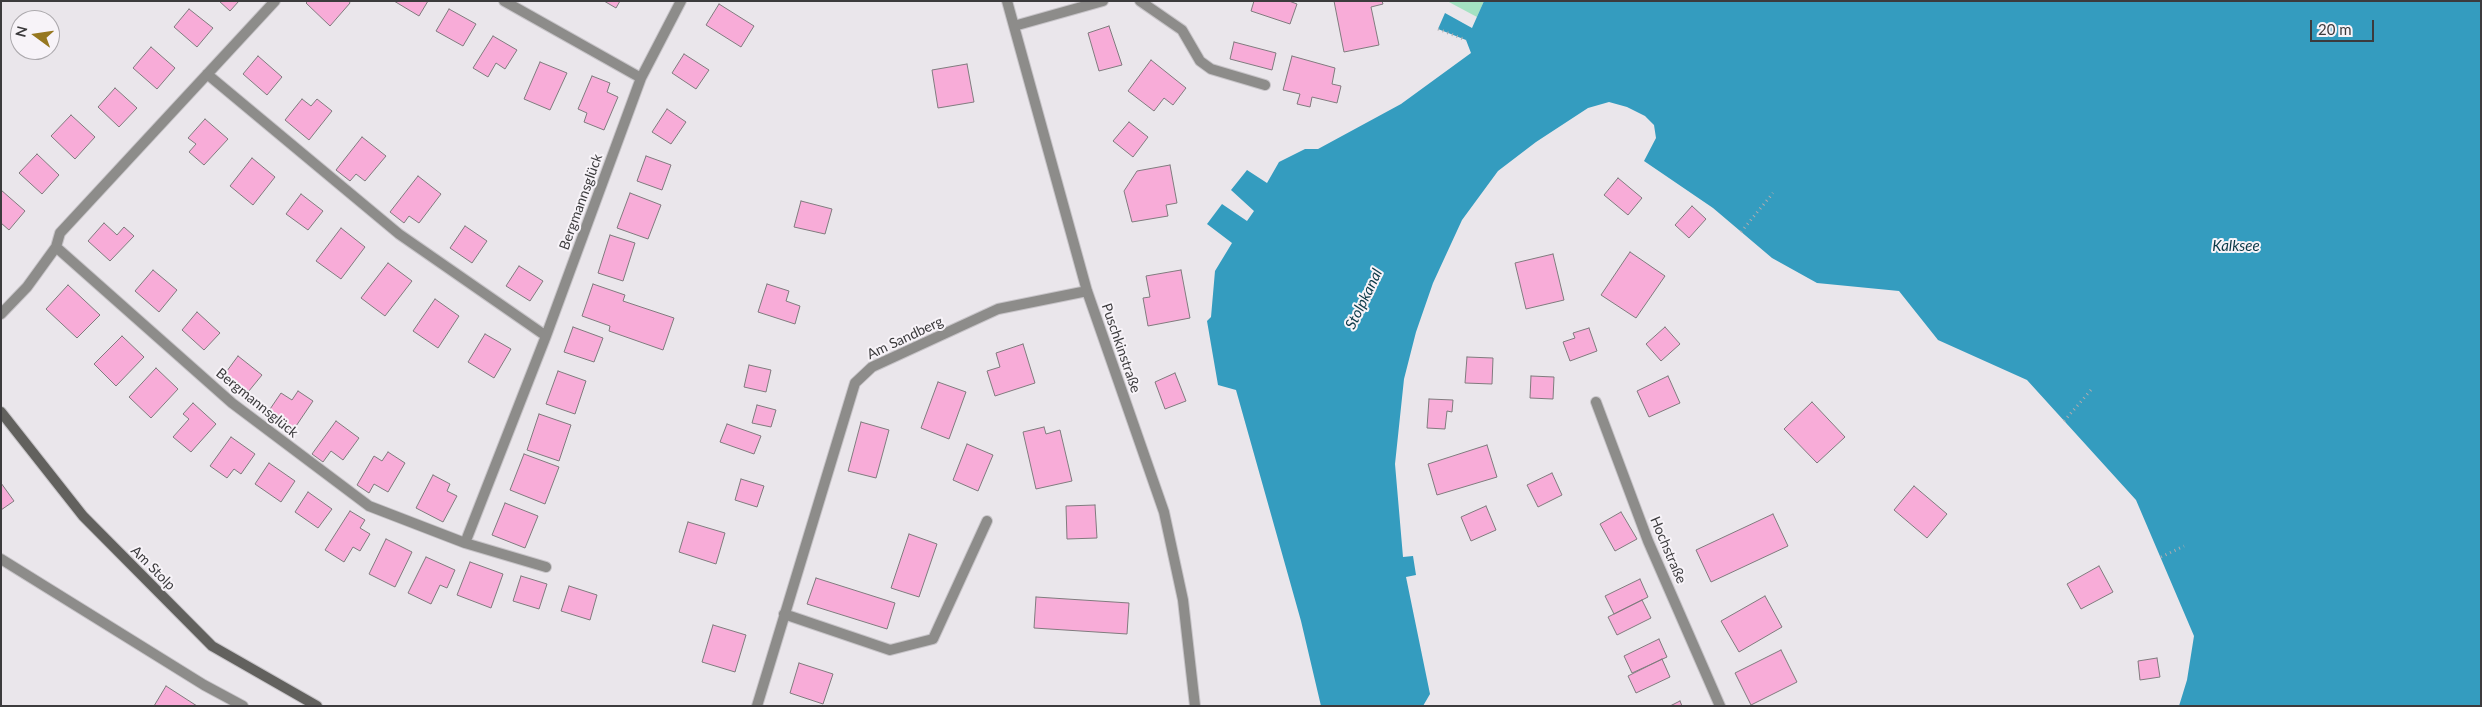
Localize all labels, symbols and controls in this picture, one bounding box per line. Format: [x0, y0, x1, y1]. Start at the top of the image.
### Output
north arrow [10, 10, 60, 60]
scale bar [2312, 10, 2376, 42]
text: 20 m [2318, 20, 2352, 38]
text: N [11, 24, 30, 39]
street label: Bergmannsglück [556, 152, 606, 252]
water label: Kalksee [2212, 237, 2260, 255]
water label: Stolpkanal [1342, 266, 1386, 332]
street label: Puschkinstraße [1098, 301, 1144, 395]
street label: Am Sandberg [864, 313, 946, 363]
street label: Bergmannsglück [213, 365, 301, 441]
street label: Hochstraße [1646, 514, 1690, 586]
street label: Am Stolp [127, 542, 179, 594]

